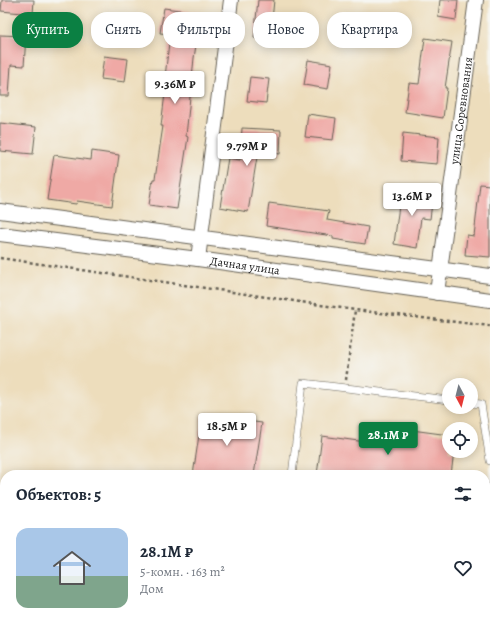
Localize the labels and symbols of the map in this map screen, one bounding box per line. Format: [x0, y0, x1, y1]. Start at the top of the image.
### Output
street label: улица Соревнования [446, 56, 476, 166]
pin: 9.36M ₽ [138, 71, 212, 105]
pin: 9.79M ₽ [210, 133, 284, 167]
pin: 13.6M ₽ [375, 183, 449, 217]
street label: Дачная улица [209, 253, 281, 278]
north arrow [442, 378, 478, 414]
pin: 18.5M ₽ [190, 413, 264, 447]
pin: 28.1M ₽ [351, 422, 425, 456]

